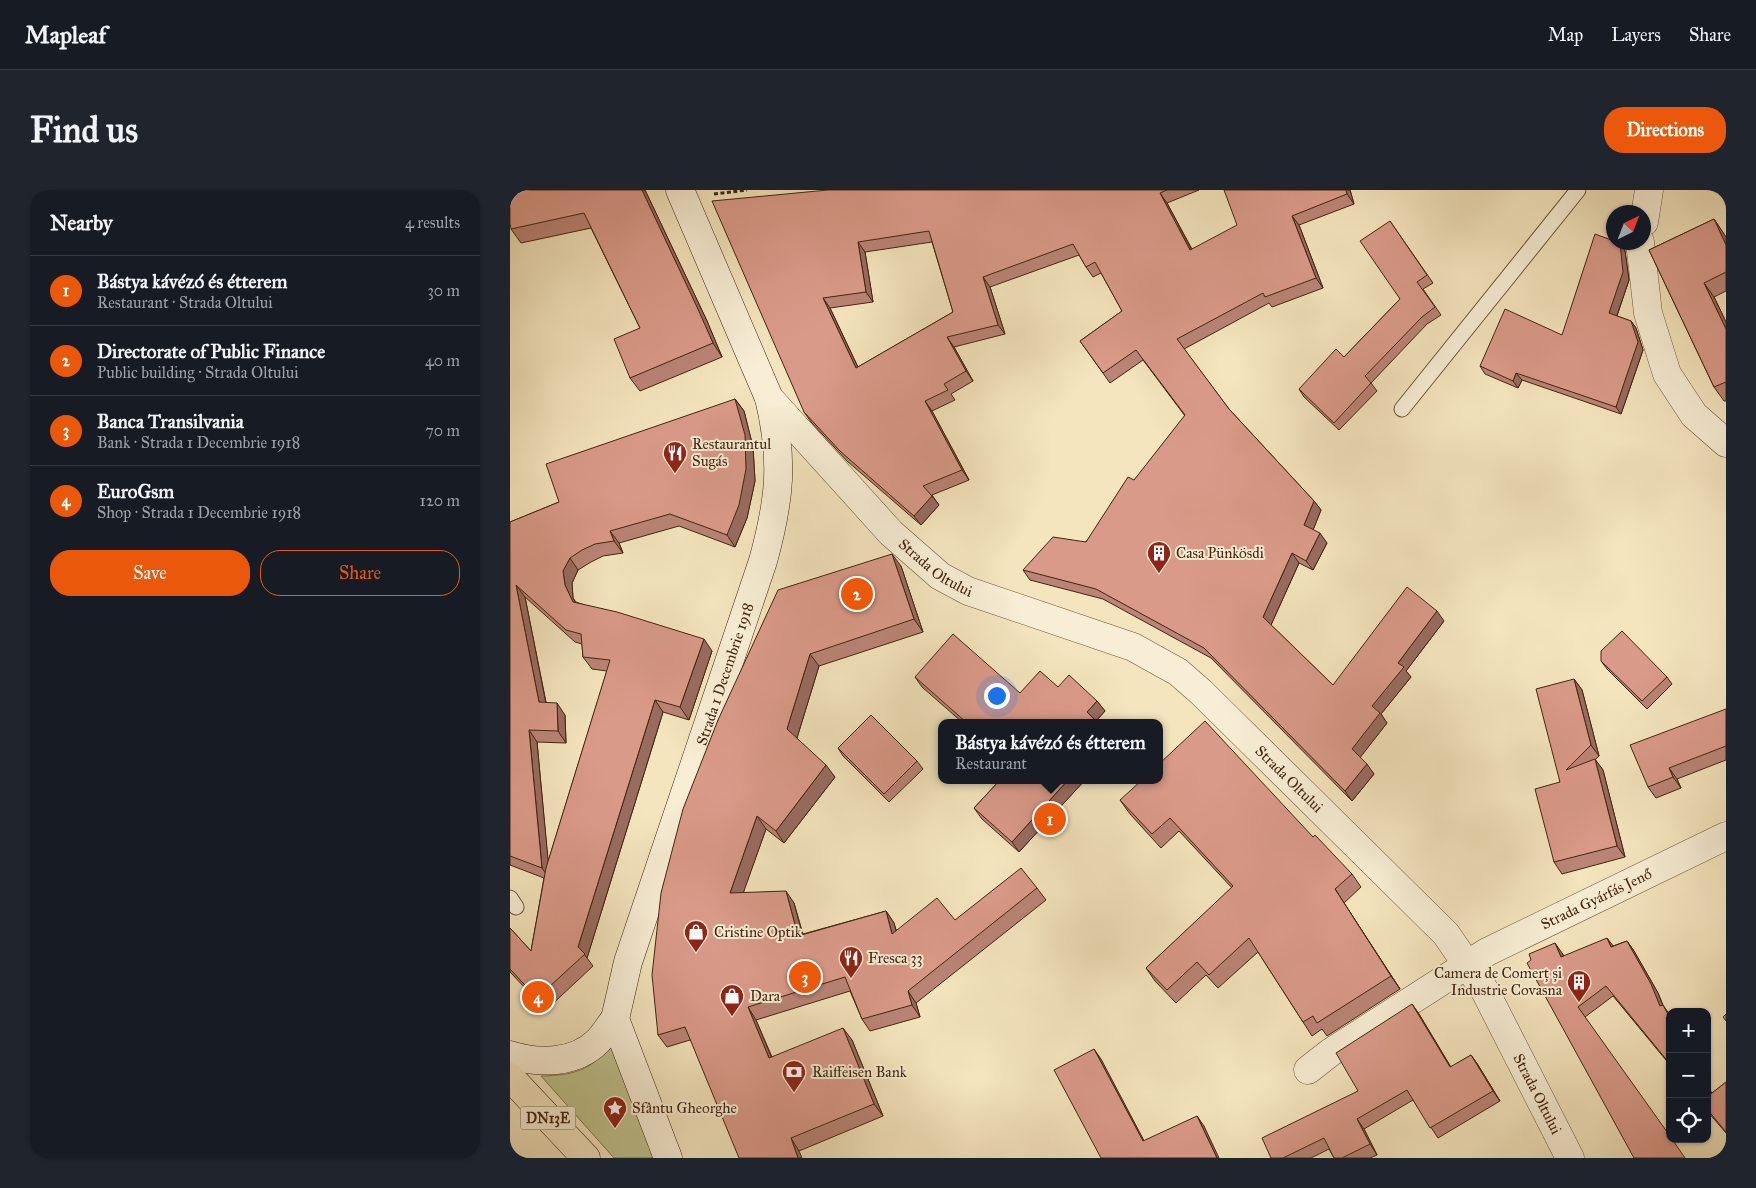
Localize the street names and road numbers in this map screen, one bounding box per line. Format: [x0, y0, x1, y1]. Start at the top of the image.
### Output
street label: Strada Oltului [895, 535, 975, 601]
street label: Strada 1 Decembrie 1918 [693, 600, 757, 748]
street label: Strada Oltului [1252, 742, 1327, 816]
street label: Strada Gyárfás Jenő [1538, 864, 1655, 933]
street label: Strada Oltului [1509, 1051, 1565, 1137]
road number: DN13E [520, 1106, 576, 1130]

